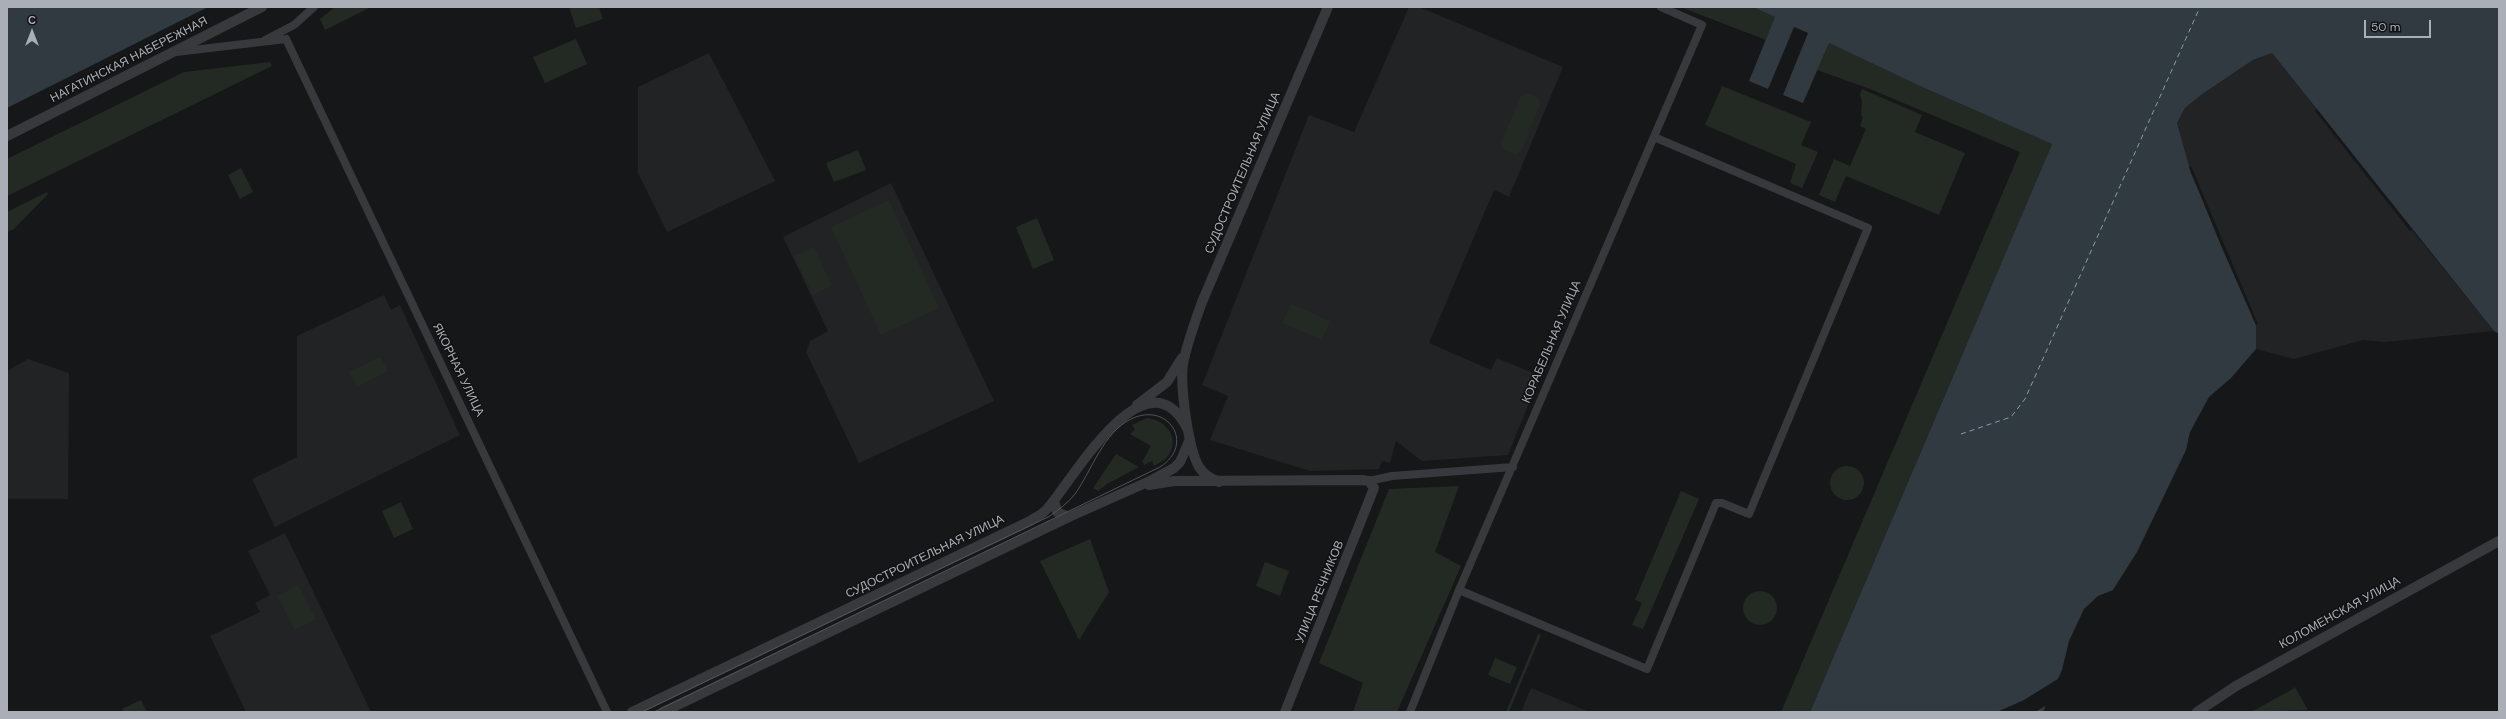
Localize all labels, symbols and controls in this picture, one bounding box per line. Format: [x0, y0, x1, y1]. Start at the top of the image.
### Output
north arrow [12, 12, 52, 52]
scale bar [2366, 12, 2433, 38]
text: С [28, 13, 36, 27]
street label: НАГАТИНСКАЯ НАБЕРЕЖНАЯ [48, 14, 210, 106]
text: 50 m [2371, 19, 2400, 35]
street label: СУДОСТРОИТЕЛЬНАЯ УЛИЦА [1202, 90, 1284, 256]
street label: КОРАБЕЛЬНАЯ УЛИЦА [1520, 278, 1584, 406]
street label: ЯКОРНАЯ УЛИЦА [429, 321, 487, 419]
street label: СУДОСТРОИТЕЛЬНАЯ УЛИЦА [844, 512, 1006, 602]
street label: УЛИЦА РЕЧНИКОВ [1293, 539, 1347, 645]
street label: КОЛОМЕНСКАЯ УЛИЦА [2277, 574, 2403, 652]

